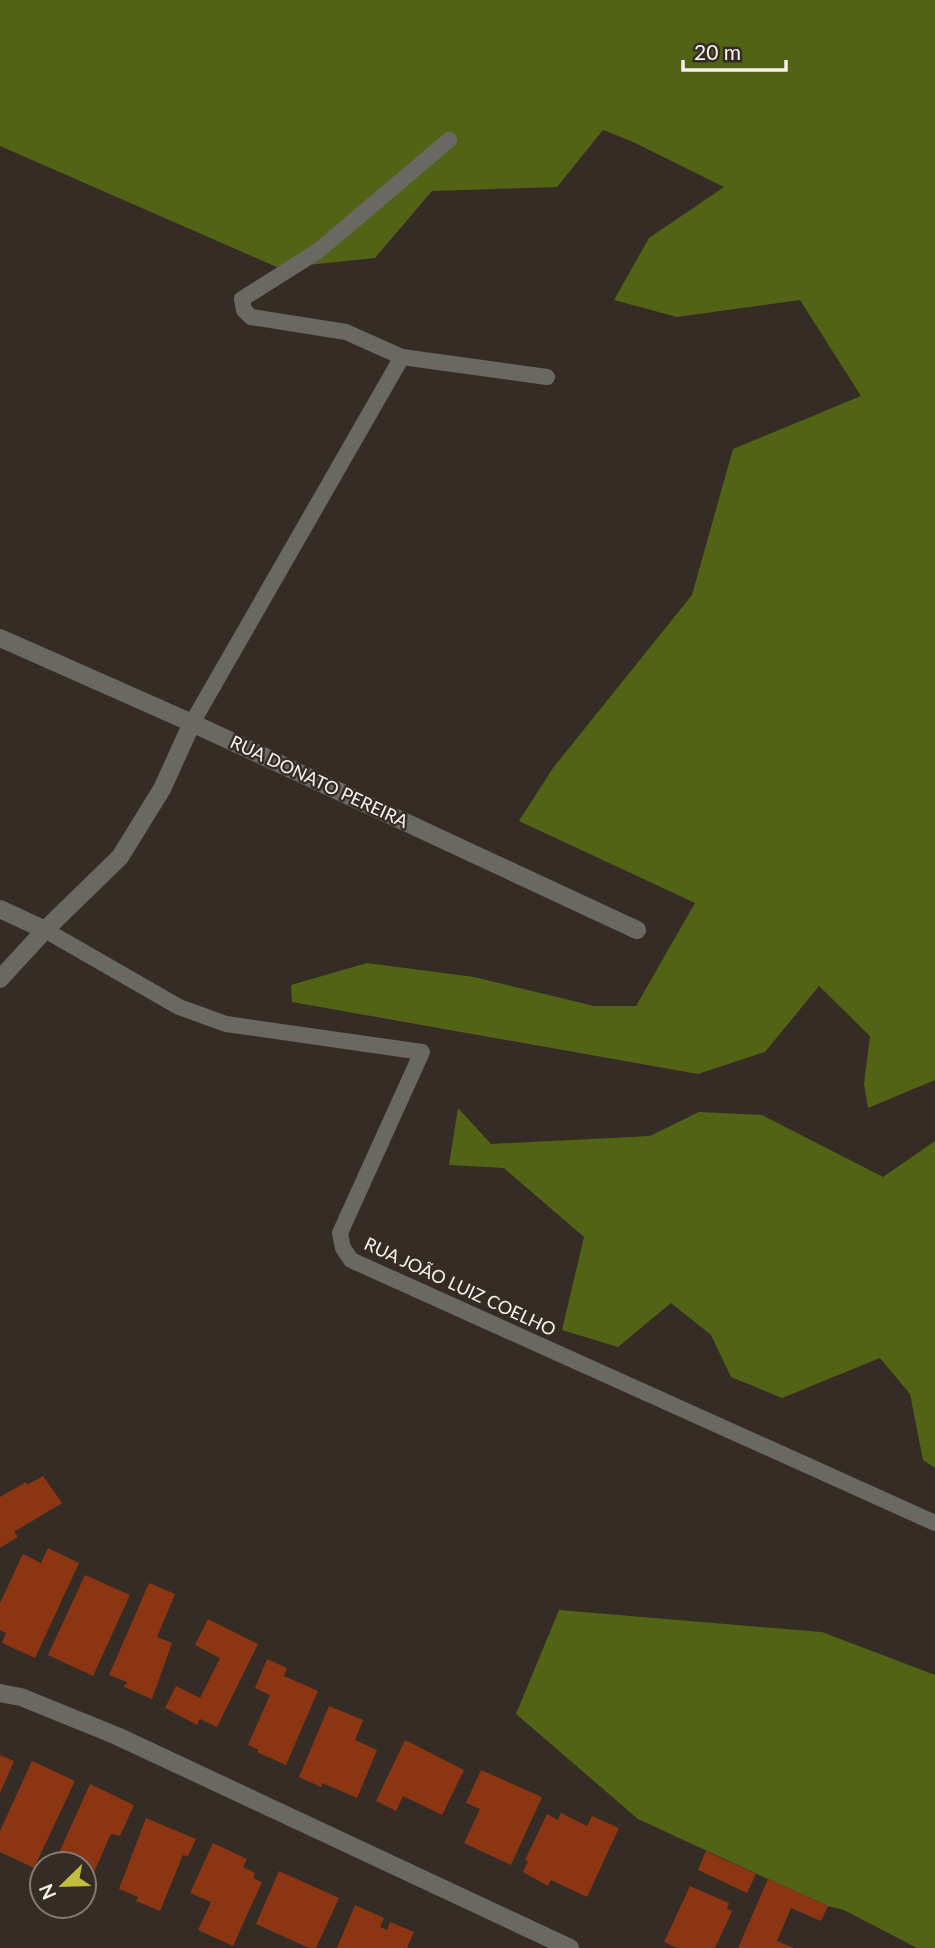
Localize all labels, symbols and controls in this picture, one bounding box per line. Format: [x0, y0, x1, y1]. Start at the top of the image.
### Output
scale bar [683, 28, 786, 72]
text: 20 m [694, 39, 741, 64]
street label: RUA DONATO PEREIRA [227, 730, 413, 832]
street label: RUA JOÃO LUIZ COELHO [361, 1232, 560, 1340]
north arrow [28, 1850, 98, 1920]
text: N [33, 1881, 60, 1903]

